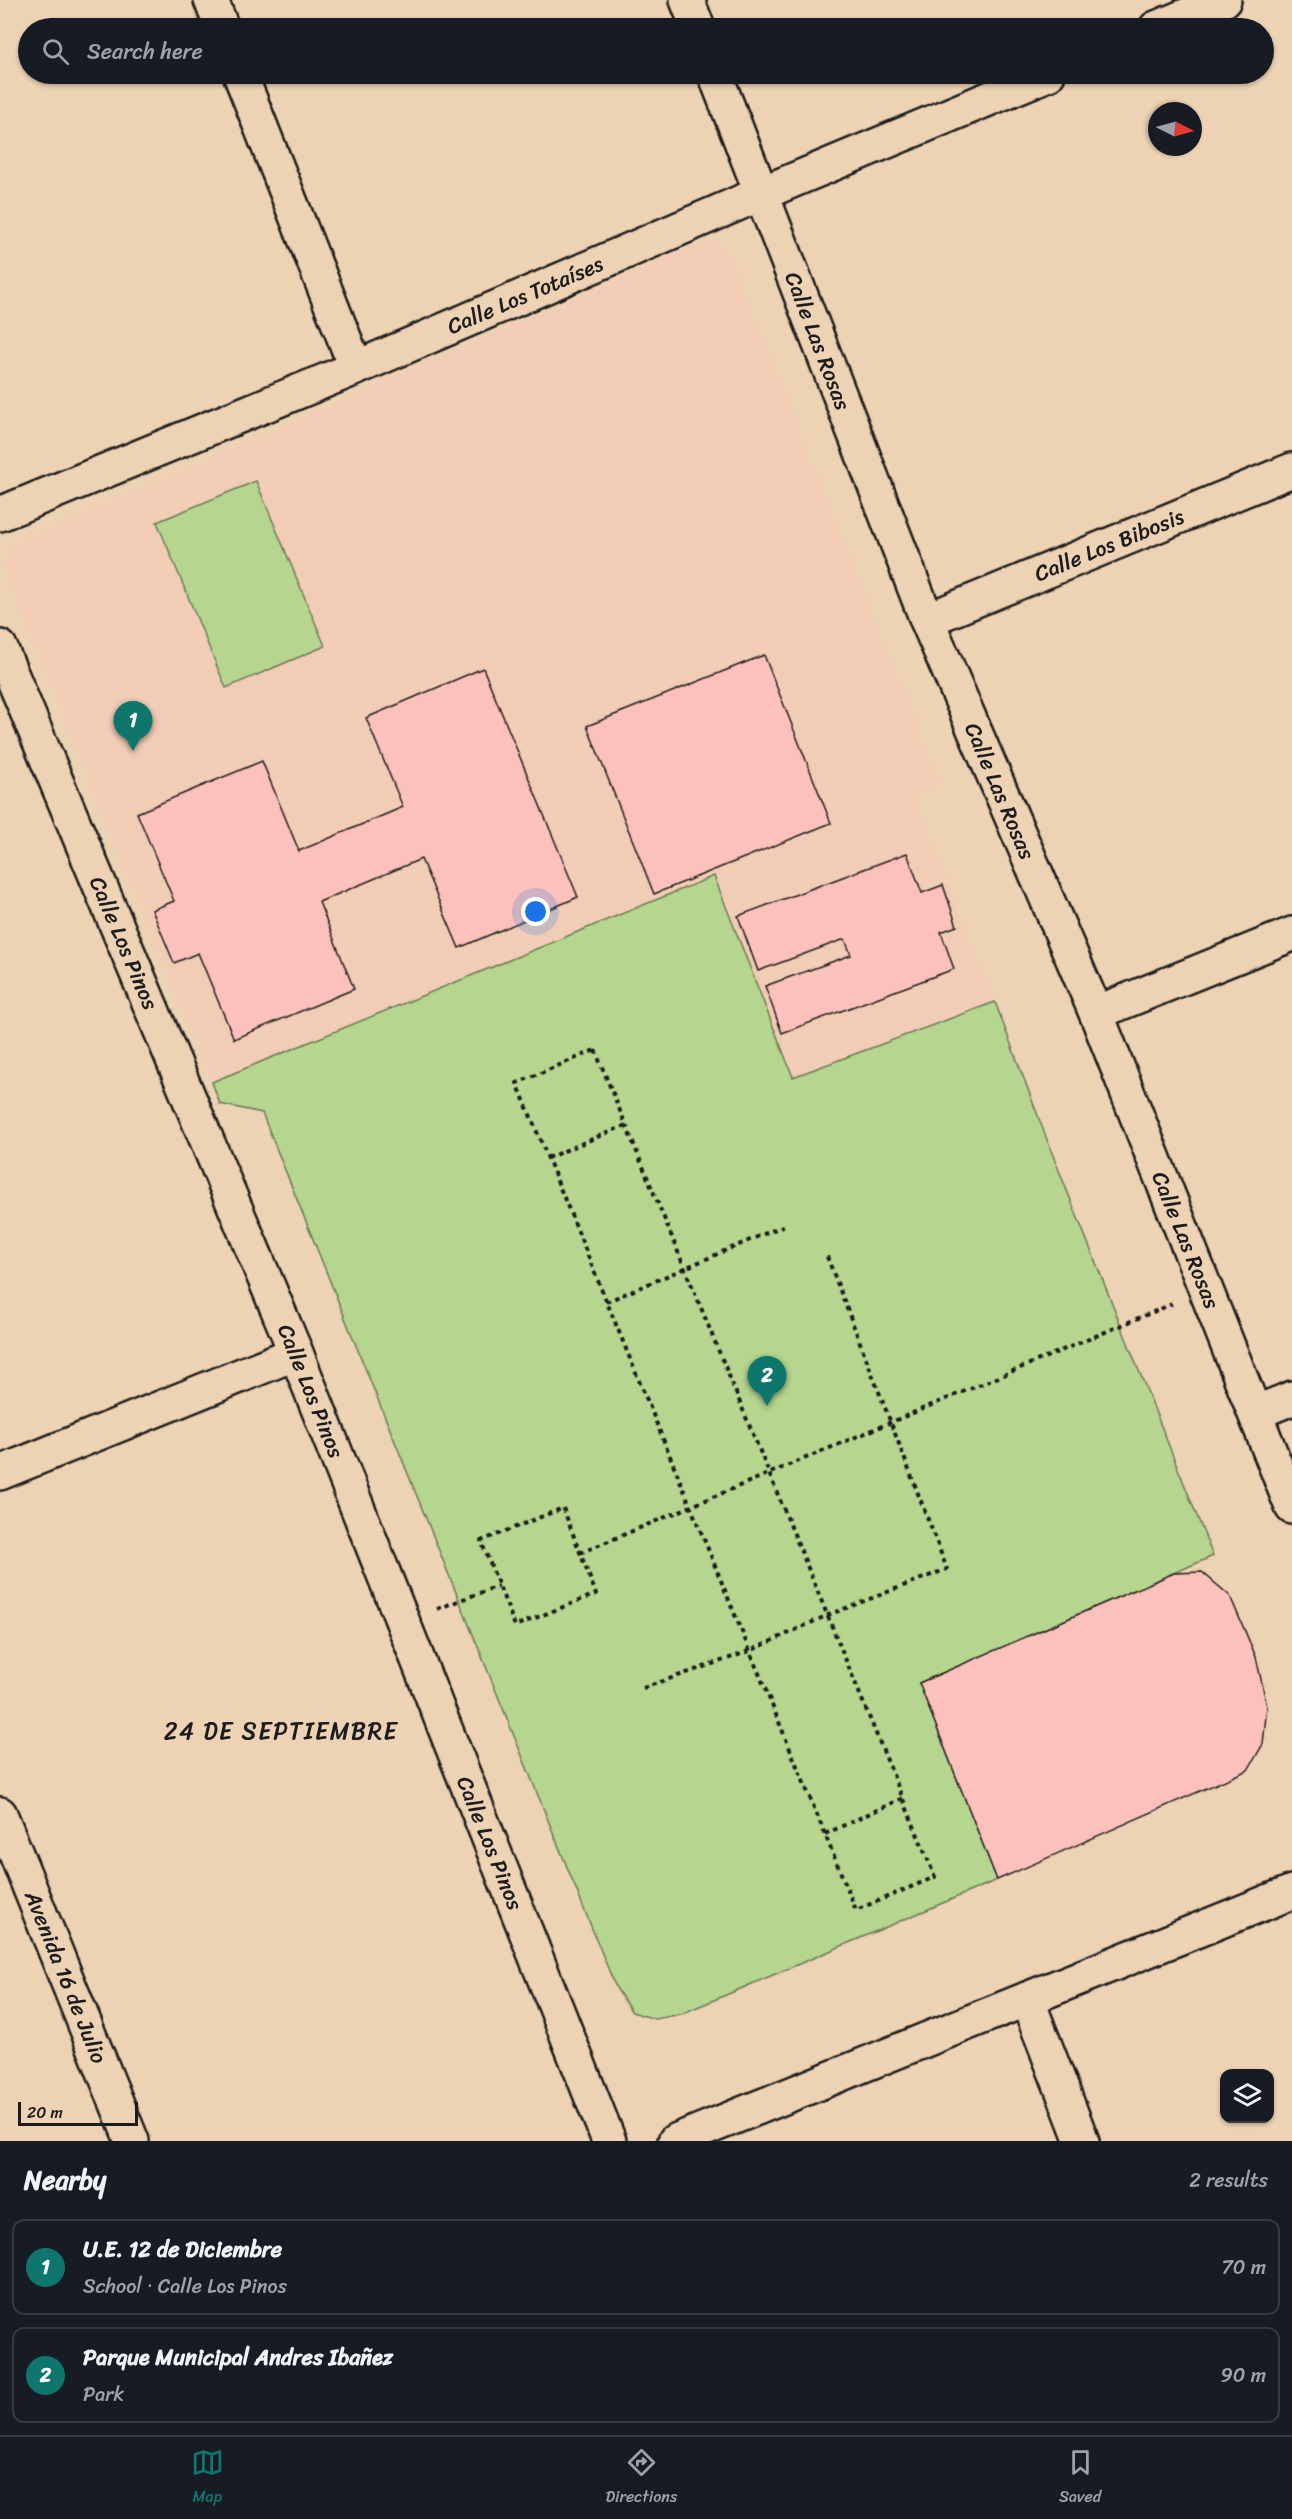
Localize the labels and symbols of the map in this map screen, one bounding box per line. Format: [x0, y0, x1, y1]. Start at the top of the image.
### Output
north arrow [1148, 102, 1202, 156]
street label: Calle Los Totaíses [441, 244, 609, 346]
street label: Calle Las Rosas [774, 266, 863, 417]
street label: Calle Los Bibosis [1028, 497, 1190, 593]
pin: 1 [114, 702, 152, 751]
street label: Calle Las Rosas [954, 716, 1047, 867]
street label: Calle Los Pinos [78, 870, 170, 1017]
your location [521, 897, 550, 926]
street label: Calle Las Rosas [1141, 1165, 1232, 1316]
street label: Calle Los Pinos [266, 1318, 356, 1465]
pin: 2 [748, 1356, 786, 1406]
district label: 24 DE SEPTIEMBRE [164, 1710, 399, 1752]
street label: Calle Los Pinos [445, 1770, 535, 1917]
street label: Avenida 16 de Julio [13, 1883, 119, 2070]
scale bar [18, 2099, 138, 2126]

